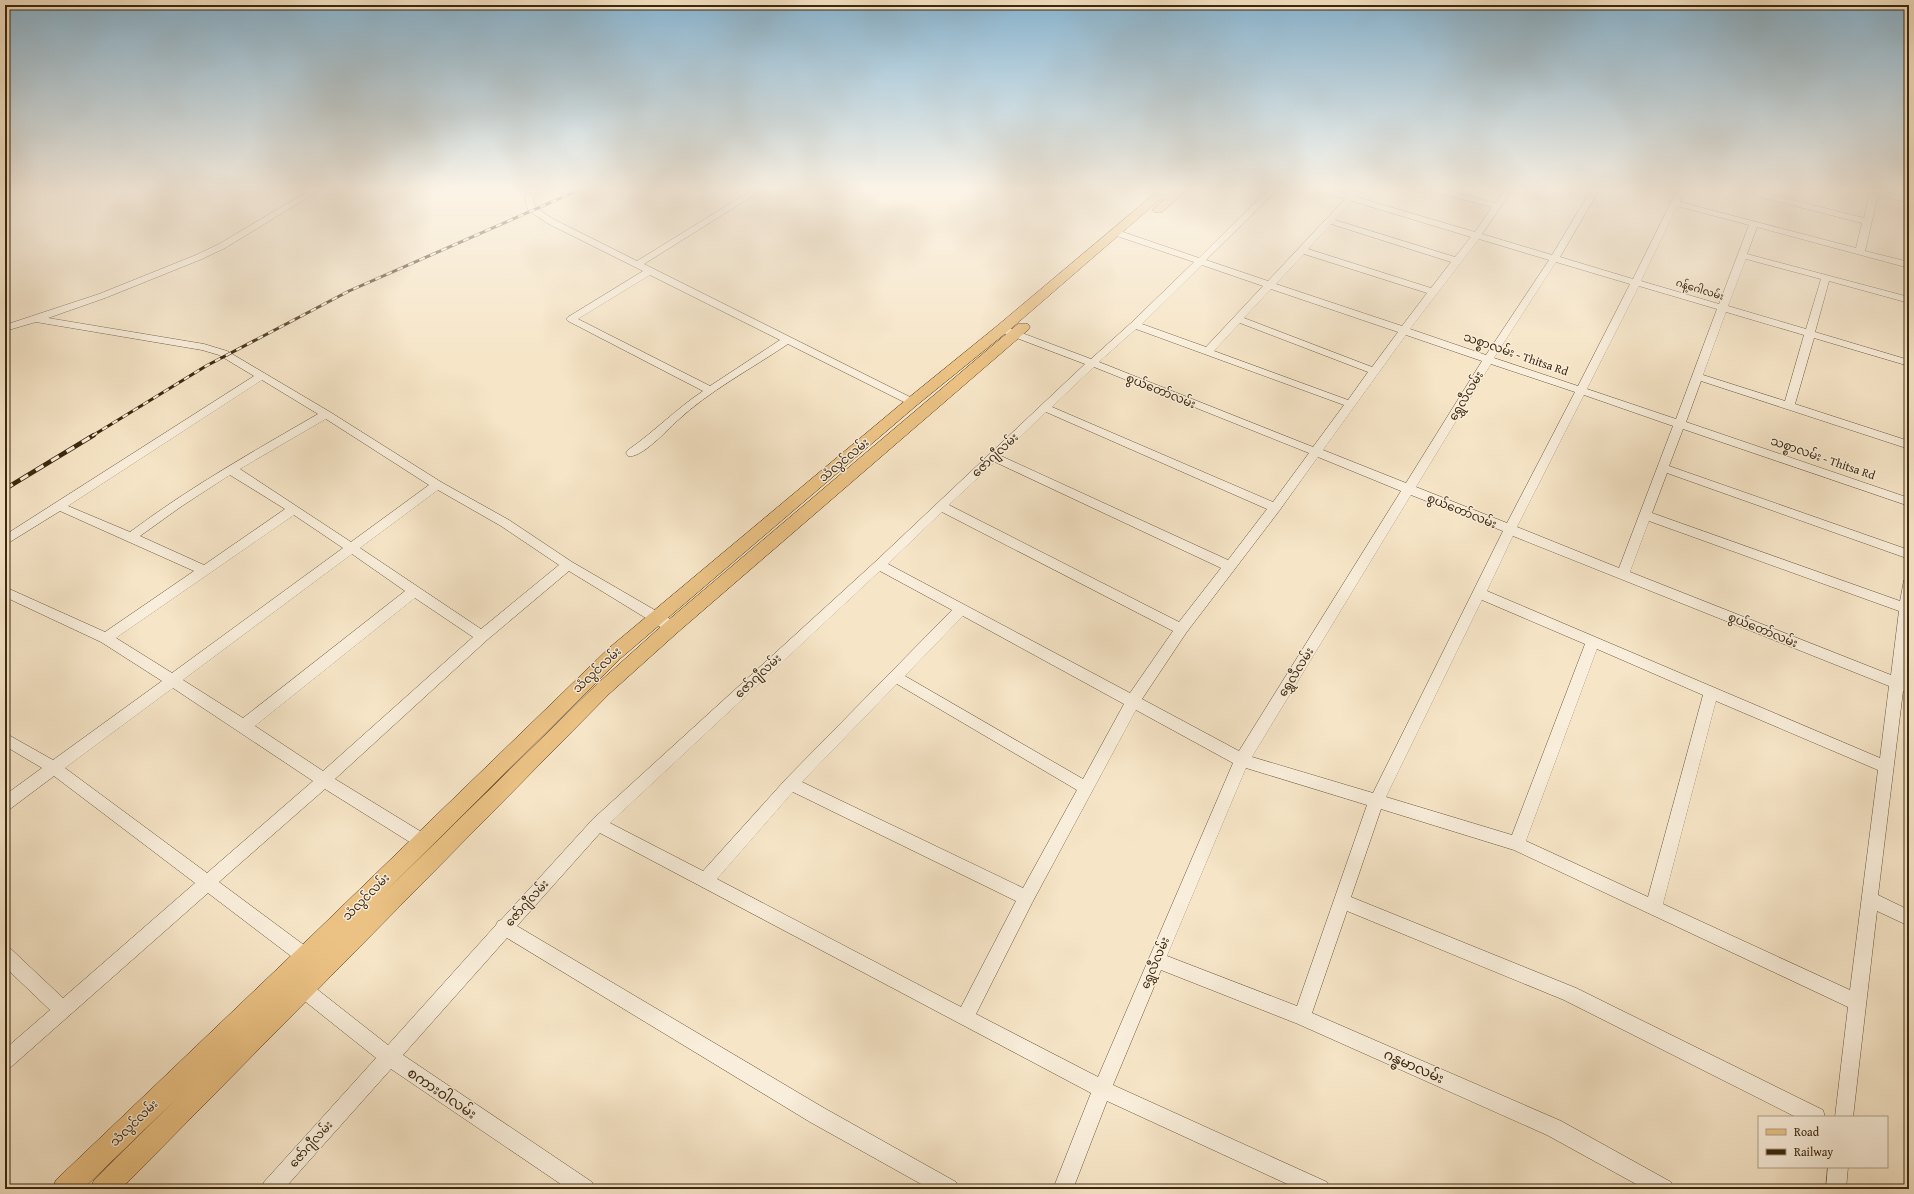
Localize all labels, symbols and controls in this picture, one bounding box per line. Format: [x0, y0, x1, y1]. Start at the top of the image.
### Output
street label: ဂန့်ဂေါလမ်း [1674, 275, 1726, 305]
street label: သစ္စာလမ်း - Thitsa Rd [1461, 328, 1571, 382]
street label: ရွှေလီလမ်း [1444, 368, 1489, 425]
street label: စွယ်တော်လမ်း [1123, 369, 1199, 414]
street label: ဇော်ဂျီလမ်း [968, 429, 1023, 482]
street label: သစ္စာလမ်း - Thitsa Rd [1768, 432, 1878, 486]
street label: သံလွင်လမ်း [815, 434, 874, 487]
street label: စွယ်တော်လမ်း [1424, 489, 1500, 534]
street label: စွယ်တော်လမ်း [1725, 608, 1801, 653]
street label: သံလွင်လမ်း [569, 643, 626, 698]
street label: ရွှေလီလမ်း [1274, 644, 1319, 701]
street label: ဇော်ဂျီလမ်း [731, 650, 786, 703]
street label: သံလွင်လမ်း [338, 869, 395, 926]
street label: ဇော်ဂျီလမ်း [501, 875, 554, 931]
street label: ရွှေလီလမ်း [1136, 934, 1175, 992]
street label: ဂန္ဓမာလမ်း [1380, 1044, 1447, 1090]
street label: စကားဝါလမ်း [403, 1062, 481, 1124]
street label: သံလွင်လမ်း [106, 1095, 163, 1151]
street label: ဇော်ဂျီလမ်း [285, 1116, 338, 1172]
legend [1758, 1116, 1888, 1168]
text: Road [1794, 1123, 1820, 1140]
text: Railway [1794, 1143, 1833, 1160]

